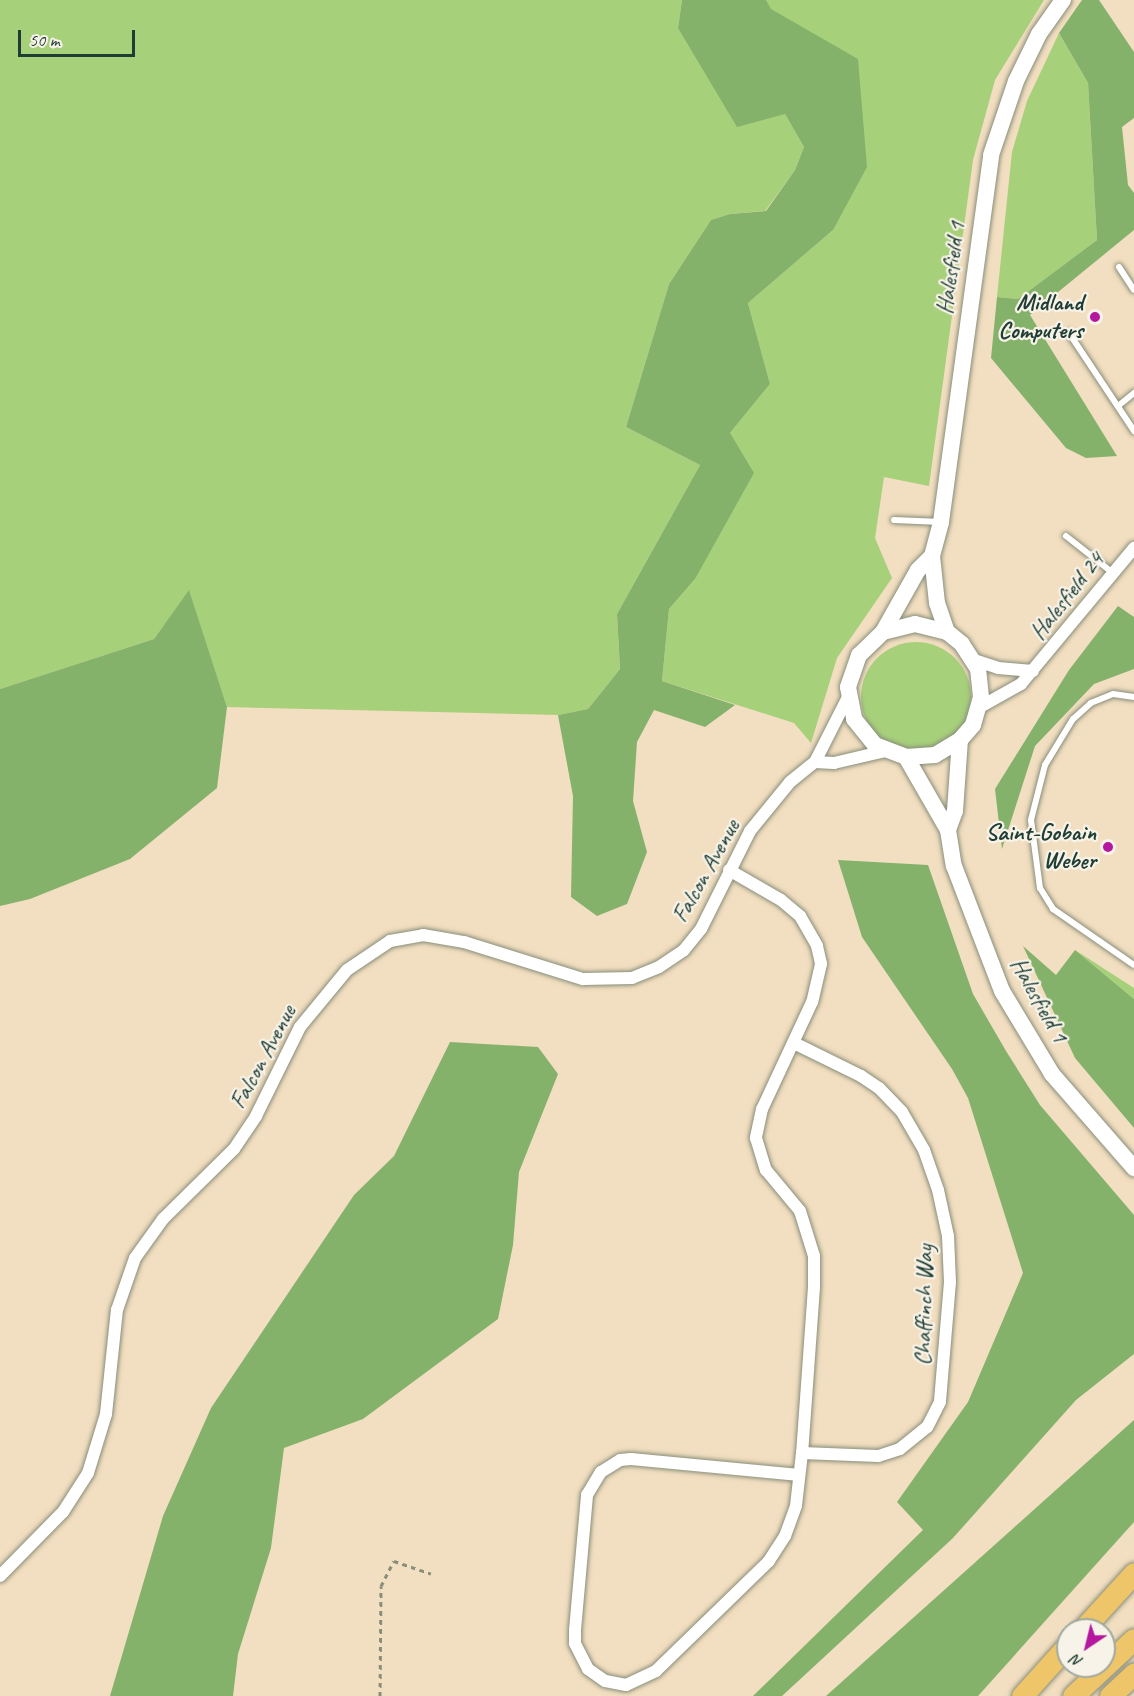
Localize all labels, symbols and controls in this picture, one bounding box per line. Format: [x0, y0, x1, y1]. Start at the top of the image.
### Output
scale bar [21, 18, 138, 56]
text: 50 m [29, 29, 60, 51]
street label: Halesfield 1 [930, 220, 972, 316]
place label: Midland Computers [998, 289, 1083, 345]
marker: Midland Computers [1088, 310, 1102, 324]
street label: Halesfield 24 [1024, 546, 1110, 646]
street label: Falcon Avenue [666, 814, 746, 928]
place label: Saint-Gobain Weber [985, 819, 1096, 875]
marker: Saint-Gobain Weber [1101, 840, 1115, 854]
street label: Halesfield 1 [1004, 952, 1074, 1048]
street label: Falcon Avenue [224, 1000, 302, 1114]
street label: Chaffinch Way [909, 1244, 939, 1366]
north arrow [1056, 1618, 1116, 1678]
text: N [1067, 1650, 1087, 1672]

